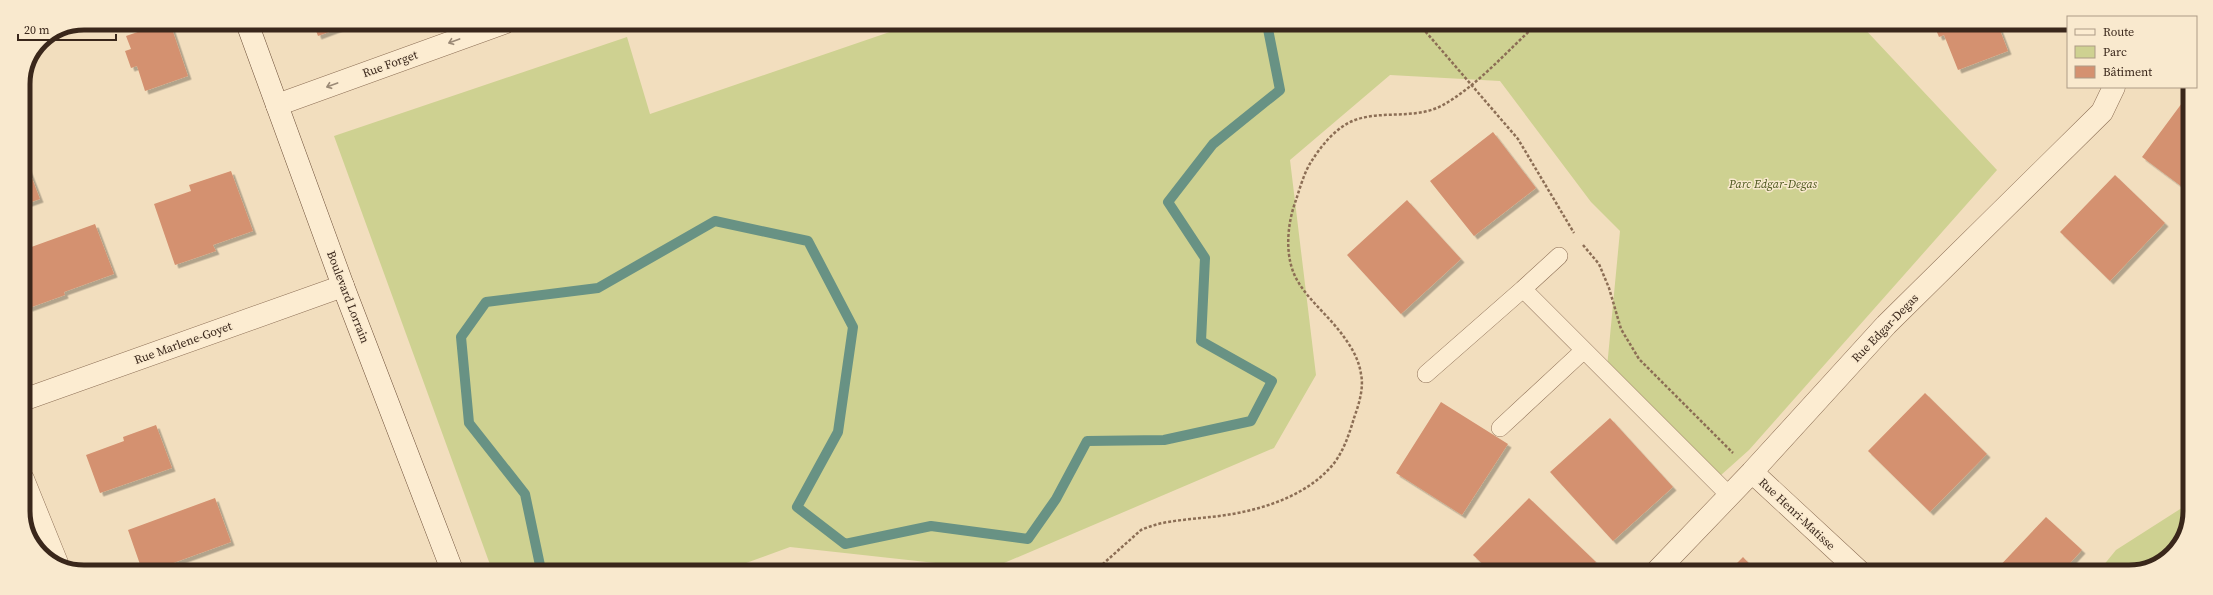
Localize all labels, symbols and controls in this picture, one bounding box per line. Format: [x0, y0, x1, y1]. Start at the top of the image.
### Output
scale bar [18, 16, 116, 42]
legend [2067, 16, 2197, 88]
text: 20 m [24, 22, 50, 38]
text: Route [2103, 24, 2134, 40]
one-way arrow [448, 38, 460, 46]
text: Parc [2103, 44, 2127, 60]
street label: Rue Forget [360, 47, 420, 81]
text: Bâtiment [2103, 64, 2152, 80]
one-way arrow [326, 82, 338, 90]
park label: Parc Edgar-Degas [1728, 176, 1818, 192]
street label: Boulevard Lorrain [323, 248, 373, 346]
street label: Rue Edgar-Degas [1848, 290, 1922, 366]
street label: Rue Marlene-Goyet [132, 318, 234, 368]
street label: Rue Henri-Matisse [1755, 474, 1839, 554]

